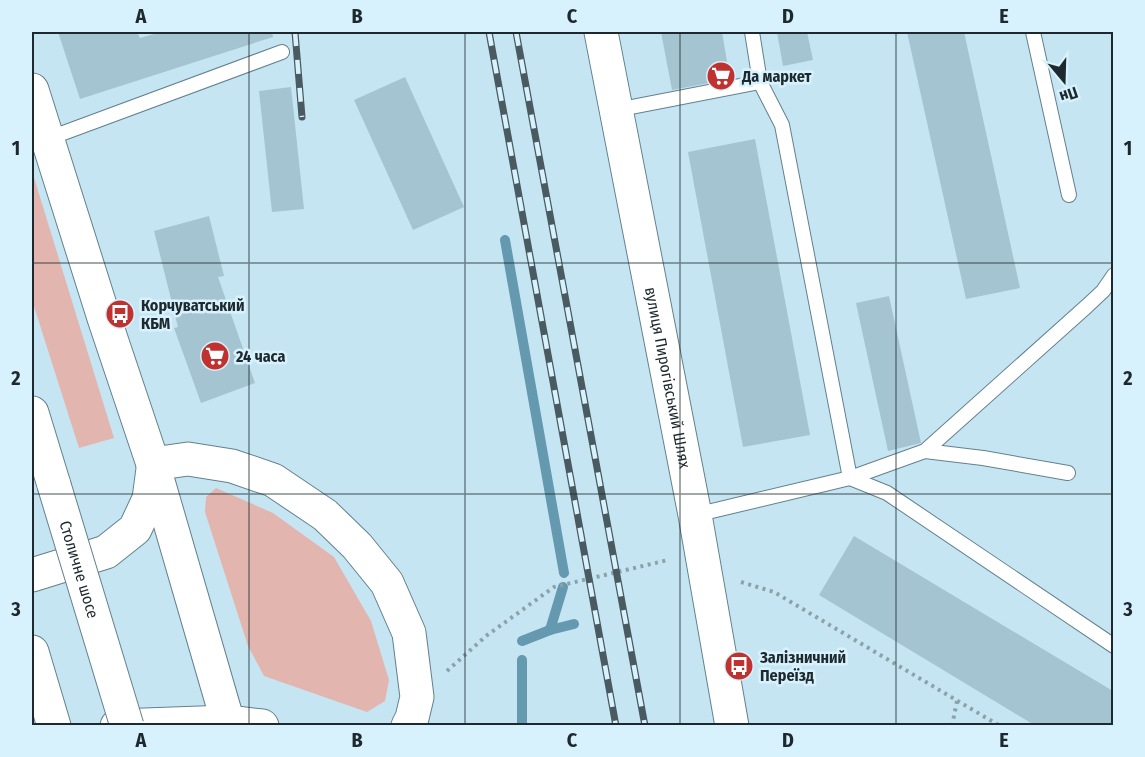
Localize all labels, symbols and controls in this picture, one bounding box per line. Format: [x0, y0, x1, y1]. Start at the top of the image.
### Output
text: A [135, 4, 148, 28]
text: B [351, 4, 363, 28]
text: C [567, 4, 578, 28]
text: D [782, 4, 794, 28]
text: E [999, 4, 1009, 28]
north arrow [1034, 51, 1094, 111]
supermarket icon: Да маркет [705, 60, 737, 92]
place label: Да маркет [741, 67, 812, 86]
text: Пн [1057, 83, 1080, 107]
text: 1 [12, 136, 20, 160]
text: 1 [1124, 136, 1132, 160]
street label: вулиця Пирогівський Шлях [641, 285, 695, 470]
place label: Корчуватський КБМ [141, 296, 244, 333]
bus stop icon: Корчуватський КБМ [104, 298, 136, 330]
supermarket icon: 24 часа [199, 340, 231, 372]
place label: 24 часа [235, 347, 285, 366]
text: 2 [10, 366, 21, 390]
text: 2 [1122, 366, 1133, 390]
street label: Столичне шосе [55, 518, 103, 621]
text: 3 [10, 597, 21, 621]
text: 3 [1122, 597, 1133, 621]
place label: Залізничний Переїзд [759, 648, 846, 685]
bus stop icon: Залізничний Переїзд [723, 650, 755, 682]
text: A [135, 728, 148, 752]
text: B [351, 728, 363, 752]
text: C [567, 728, 578, 752]
text: D [782, 728, 794, 752]
text: E [999, 728, 1009, 752]

